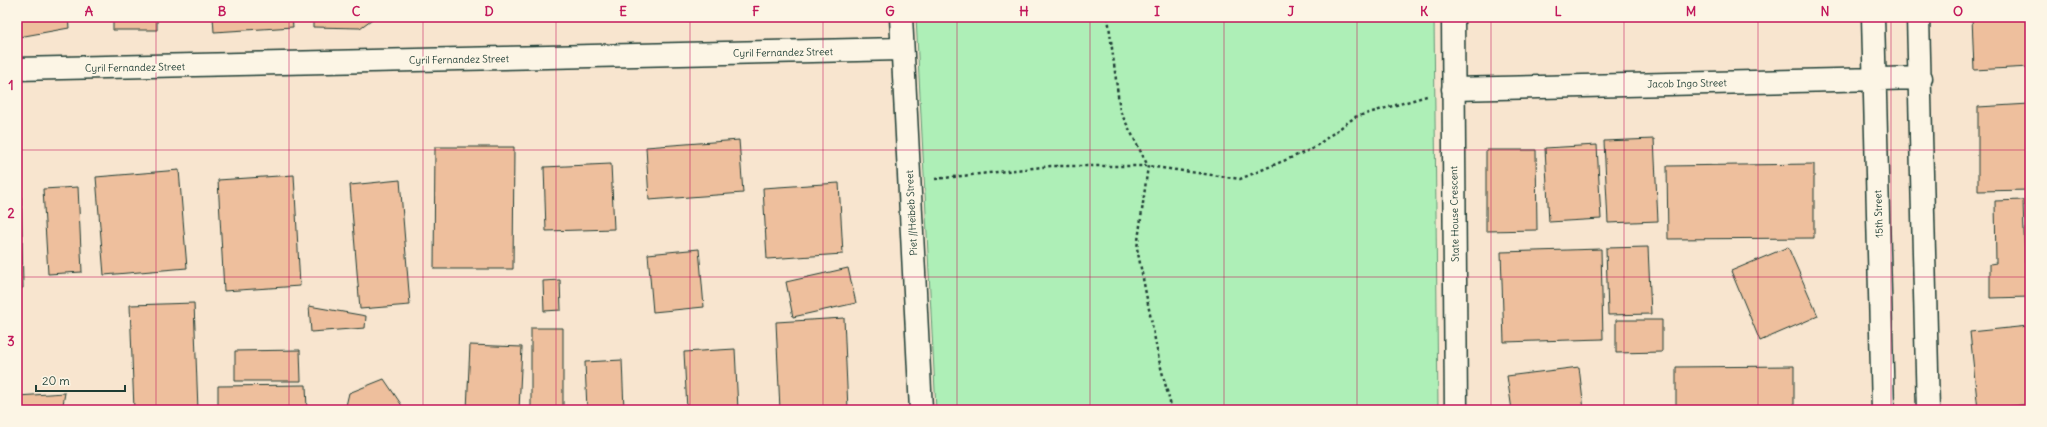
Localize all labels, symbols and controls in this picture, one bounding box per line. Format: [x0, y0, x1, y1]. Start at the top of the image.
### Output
text: A [85, 3, 94, 20]
text: B [218, 3, 227, 20]
text: C [352, 3, 361, 20]
text: D [484, 3, 494, 20]
text: E [619, 3, 627, 20]
text: F [752, 3, 760, 20]
text: G [885, 3, 895, 20]
text: H [1019, 3, 1029, 20]
text: I [1154, 3, 1160, 20]
text: J [1288, 3, 1295, 20]
text: K [1420, 3, 1429, 20]
text: L [1554, 3, 1562, 20]
text: M [1686, 3, 1696, 20]
text: N [1821, 3, 1829, 20]
text: O [1953, 3, 1963, 20]
street label: Cyril Fernandez Street [733, 45, 834, 60]
street label: Cyril Fernandez Street [409, 52, 510, 67]
street label: Cyril Fernandez Street [85, 60, 186, 75]
street label: Jacob Ingo Street [1647, 76, 1728, 91]
text: 1 [8, 77, 14, 94]
street label: State House Crescent [1447, 165, 1462, 262]
street label: Piet //Heibeb Street [903, 169, 920, 256]
street label: 15th Street [1871, 189, 1886, 238]
text: 2 [7, 205, 15, 222]
text: 3 [7, 333, 15, 350]
scale bar [36, 367, 125, 393]
text: 20 m [42, 373, 70, 388]

